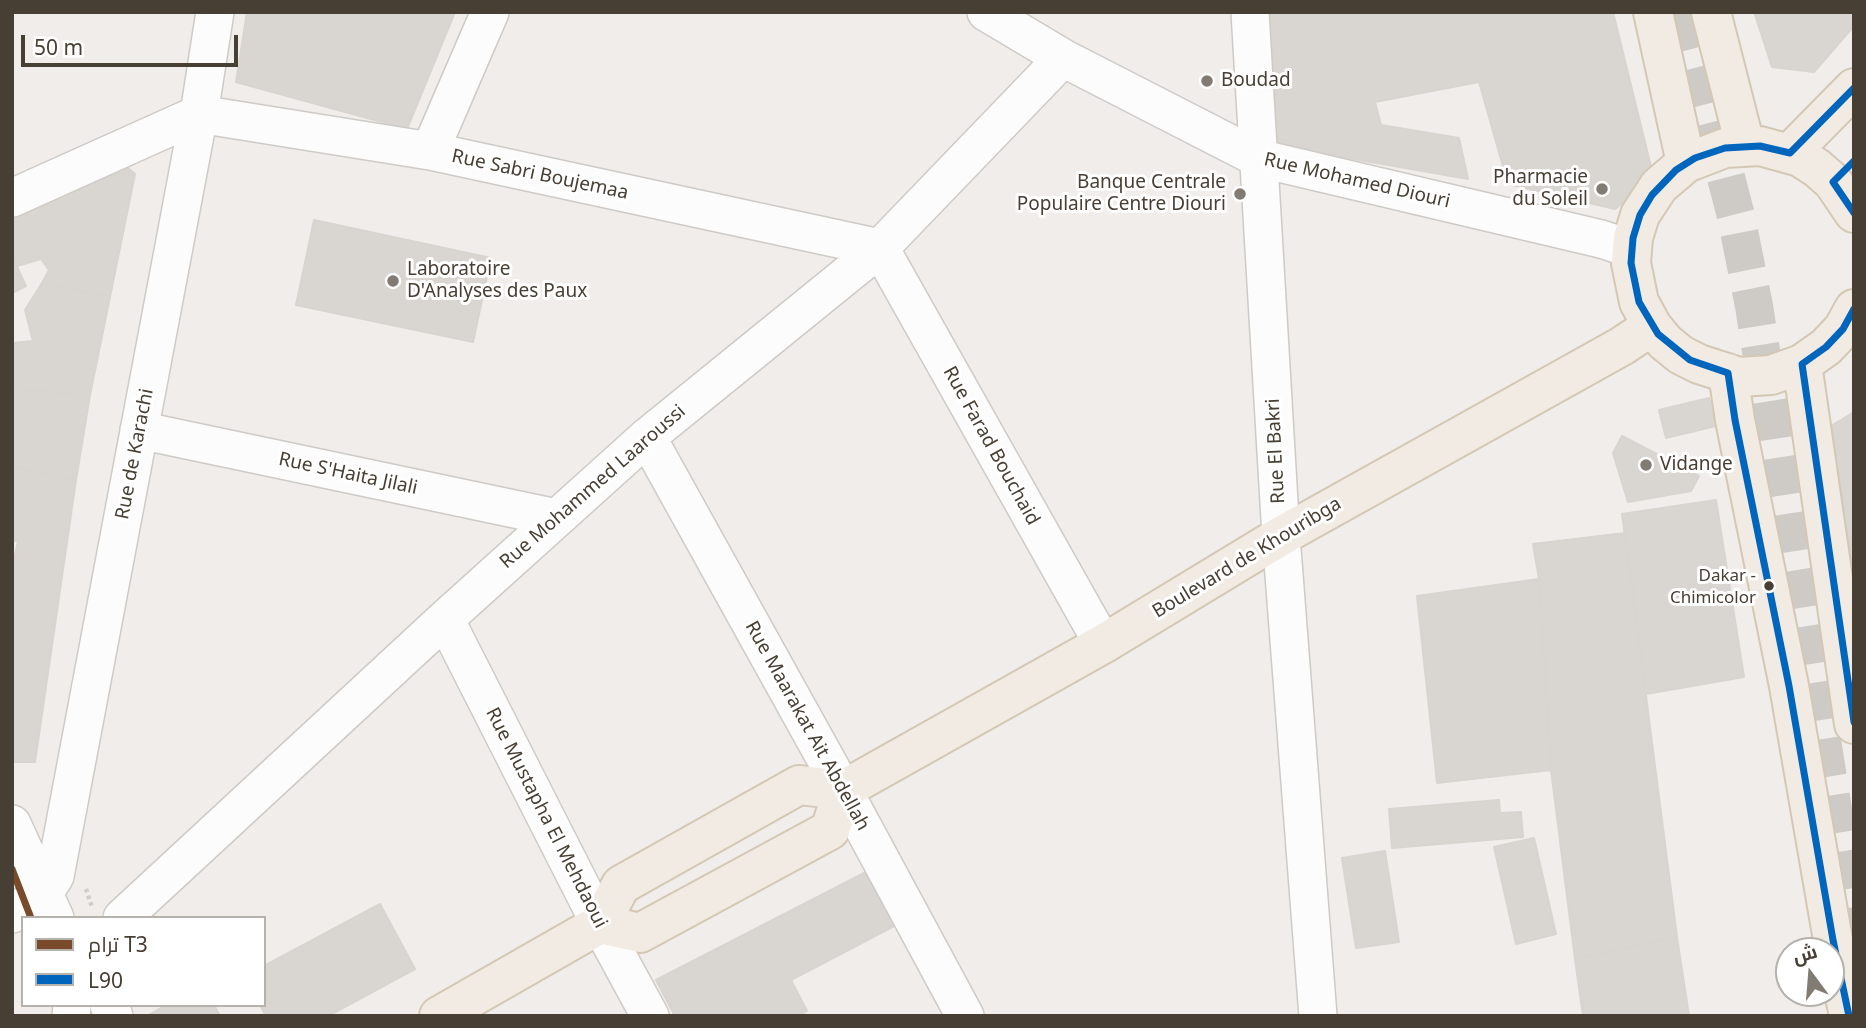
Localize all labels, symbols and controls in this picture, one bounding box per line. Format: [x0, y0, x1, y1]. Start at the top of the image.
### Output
scale bar [24, 21, 242, 65]
text: 50 m [34, 33, 83, 61]
place label: Boudad [1221, 70, 1291, 92]
marker: Boudad [1199, 73, 1215, 89]
street label: Rue Sabri Boujemaa [450, 145, 630, 205]
street label: Rue Mohamed Diouri [1262, 148, 1452, 214]
place label: Pharmacie du Soleil [1493, 167, 1588, 211]
place label: Banque Centrale Populaire Centre Diouri [1017, 172, 1226, 216]
marker: Pharmacie du Soleil [1594, 181, 1610, 197]
marker: Banque Centrale Populaire Centre Diouri [1232, 186, 1248, 202]
place label: Laboratoire D'Analyses des Paux [407, 259, 587, 303]
marker: Laboratoire D'Analyses des Paux [385, 273, 401, 289]
street label: Rue Farad Bouchaid [938, 363, 1044, 529]
street label: Rue de Karachi [111, 387, 159, 521]
street label: Rue El Bakri [1262, 398, 1290, 504]
street label: Rue Mohammed Laaroussi [496, 400, 690, 574]
street label: Rue S'Haita Jilali [276, 448, 420, 500]
place label: Vidange [1660, 454, 1733, 476]
marker: Vidange [1638, 457, 1654, 473]
street label: Boulevard de Khouribga [1149, 493, 1345, 623]
place label: Dakar - Chimicolor [1670, 566, 1756, 606]
marker: Dakar - Chimicolor [1762, 579, 1776, 593]
street label: Rue Maarakat Ait Abdellah [740, 617, 874, 835]
street label: Rue Mustapha El Mehdaoui [480, 704, 612, 932]
legend [21, 916, 266, 1007]
text: ترام T3 [88, 930, 148, 958]
north arrow [1775, 937, 1845, 1007]
text: ش [1789, 938, 1820, 970]
text: L90 [88, 966, 123, 994]

